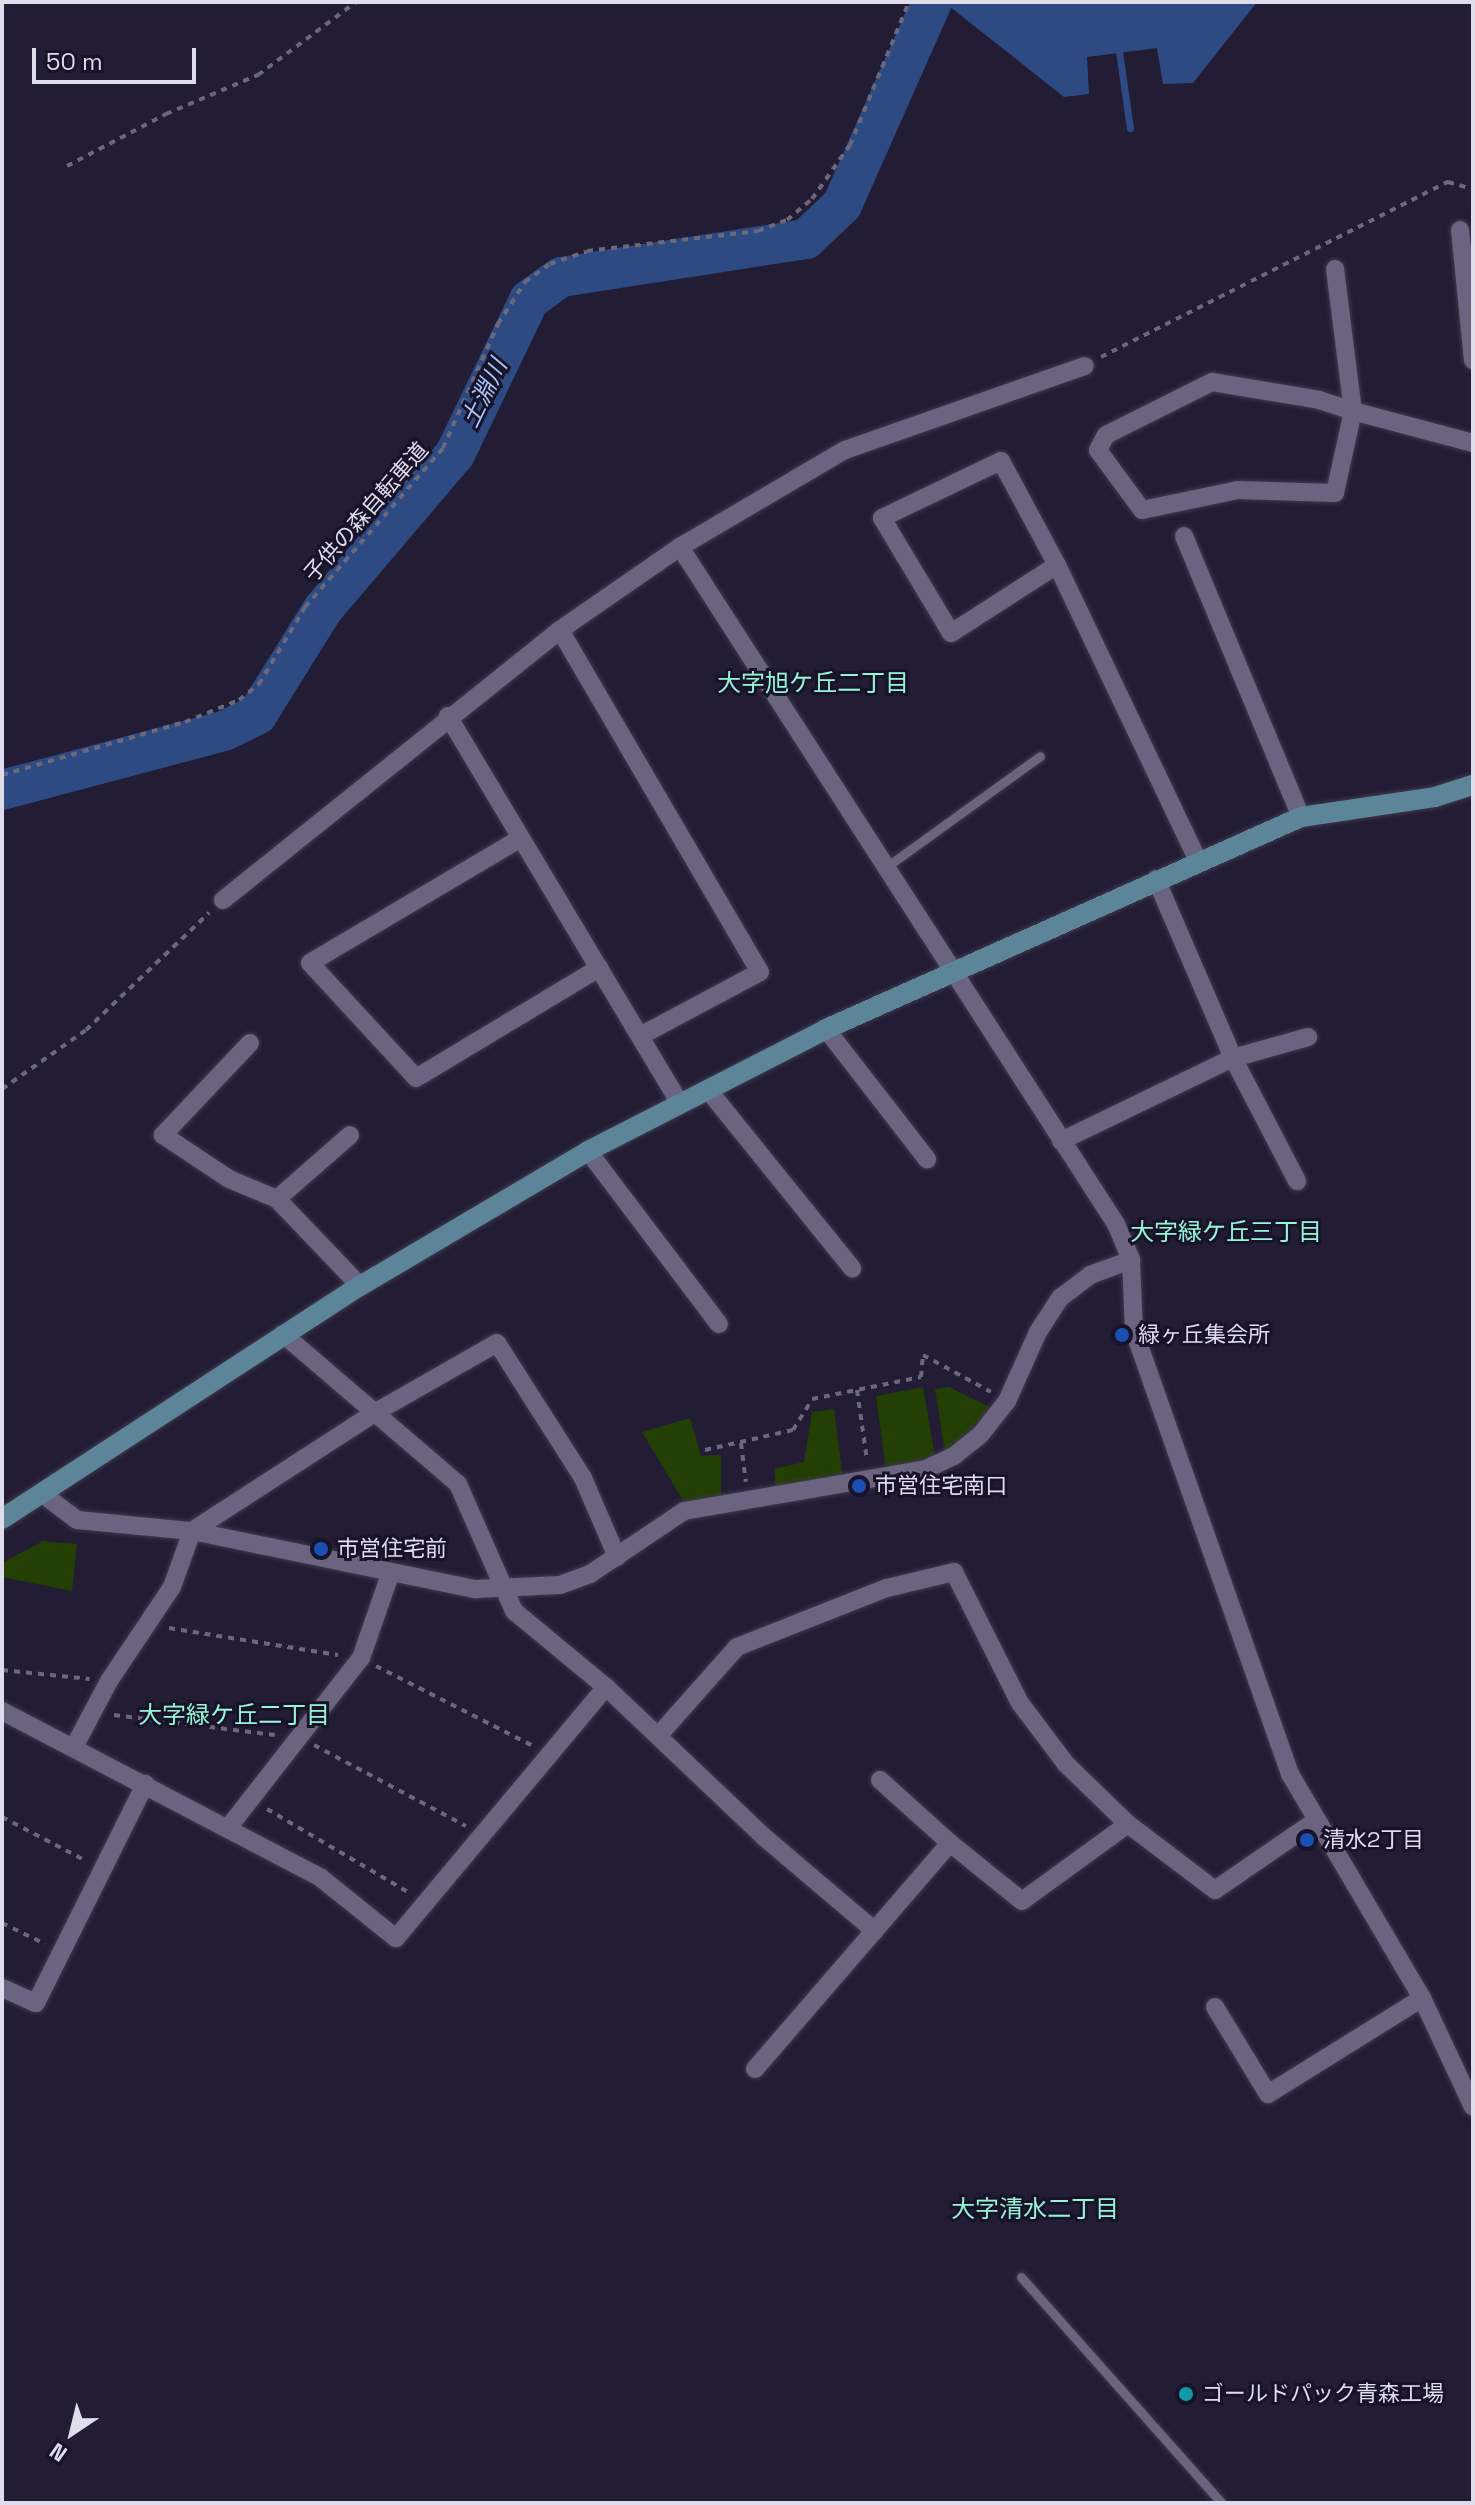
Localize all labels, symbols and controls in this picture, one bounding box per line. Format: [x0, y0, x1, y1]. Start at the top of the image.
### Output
scale bar [36, 32, 200, 82]
text: 50 m [46, 46, 103, 77]
water label: 土淵川 [455, 354, 513, 432]
street label: 子供の森自転車道 [298, 437, 434, 587]
district label: 大字旭ケ丘二丁目 [717, 669, 909, 697]
district label: 大字緑ケ丘三丁目 [1130, 1218, 1322, 1246]
place label: 緑ヶ丘集会所 [1138, 1322, 1270, 1348]
marker: 緑ヶ丘集会所 [1113, 1326, 1131, 1344]
place label: 市営住宅南口 [875, 1473, 1007, 1499]
marker: 市営住宅南口 [850, 1477, 868, 1495]
place label: 市営住宅前 [337, 1536, 447, 1562]
marker: 市営住宅前 [312, 1540, 330, 1558]
district label: 大字緑ケ丘二丁目 [138, 1701, 330, 1729]
place label: 清水2丁目 [1323, 1827, 1424, 1853]
marker: 清水2丁目 [1298, 1831, 1316, 1849]
district label: 大字清水二丁目 [951, 2195, 1119, 2223]
place label: ゴールドパック青森工場 [1202, 2381, 1444, 2407]
marker: ゴールドパック青森工場 [1177, 2385, 1195, 2403]
north arrow [32, 2393, 112, 2473]
text: N [44, 2437, 72, 2468]

